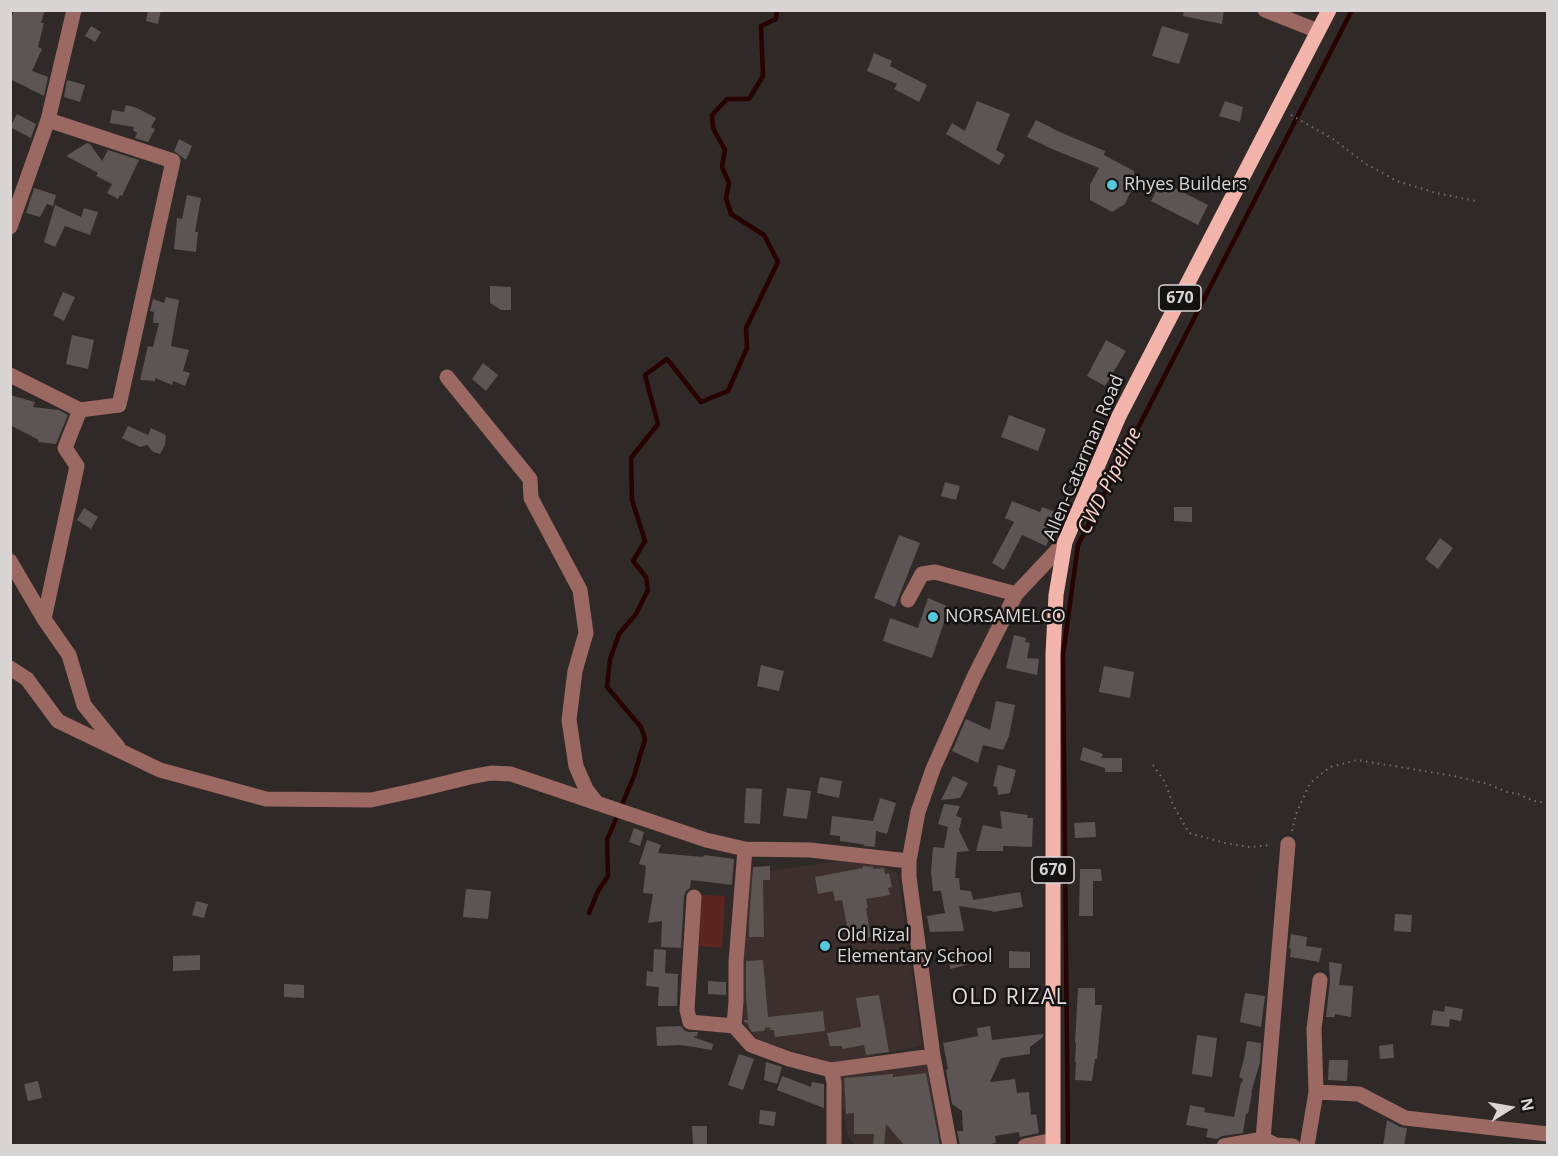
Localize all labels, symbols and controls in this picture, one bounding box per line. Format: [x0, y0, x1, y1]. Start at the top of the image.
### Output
place label: Rhyes Builders [1124, 174, 1247, 196]
marker: Rhyes Builders [1105, 178, 1119, 192]
road number: 670 [1159, 285, 1201, 311]
street label: Allen-Catarman Road [1039, 372, 1129, 544]
water label: CWD Pipeline [1073, 424, 1147, 538]
place label: NORSAMELCO [945, 606, 1066, 628]
marker: NORSAMELCO [926, 610, 940, 624]
road number: 670 [1032, 857, 1074, 883]
place label: Old Rizal Elementary School [837, 925, 993, 968]
marker: Old Rizal Elementary School [818, 939, 832, 953]
district label: OLD RIZAL [952, 985, 1068, 1011]
north arrow [1480, 1078, 1540, 1138]
text: N [1516, 1096, 1540, 1113]

